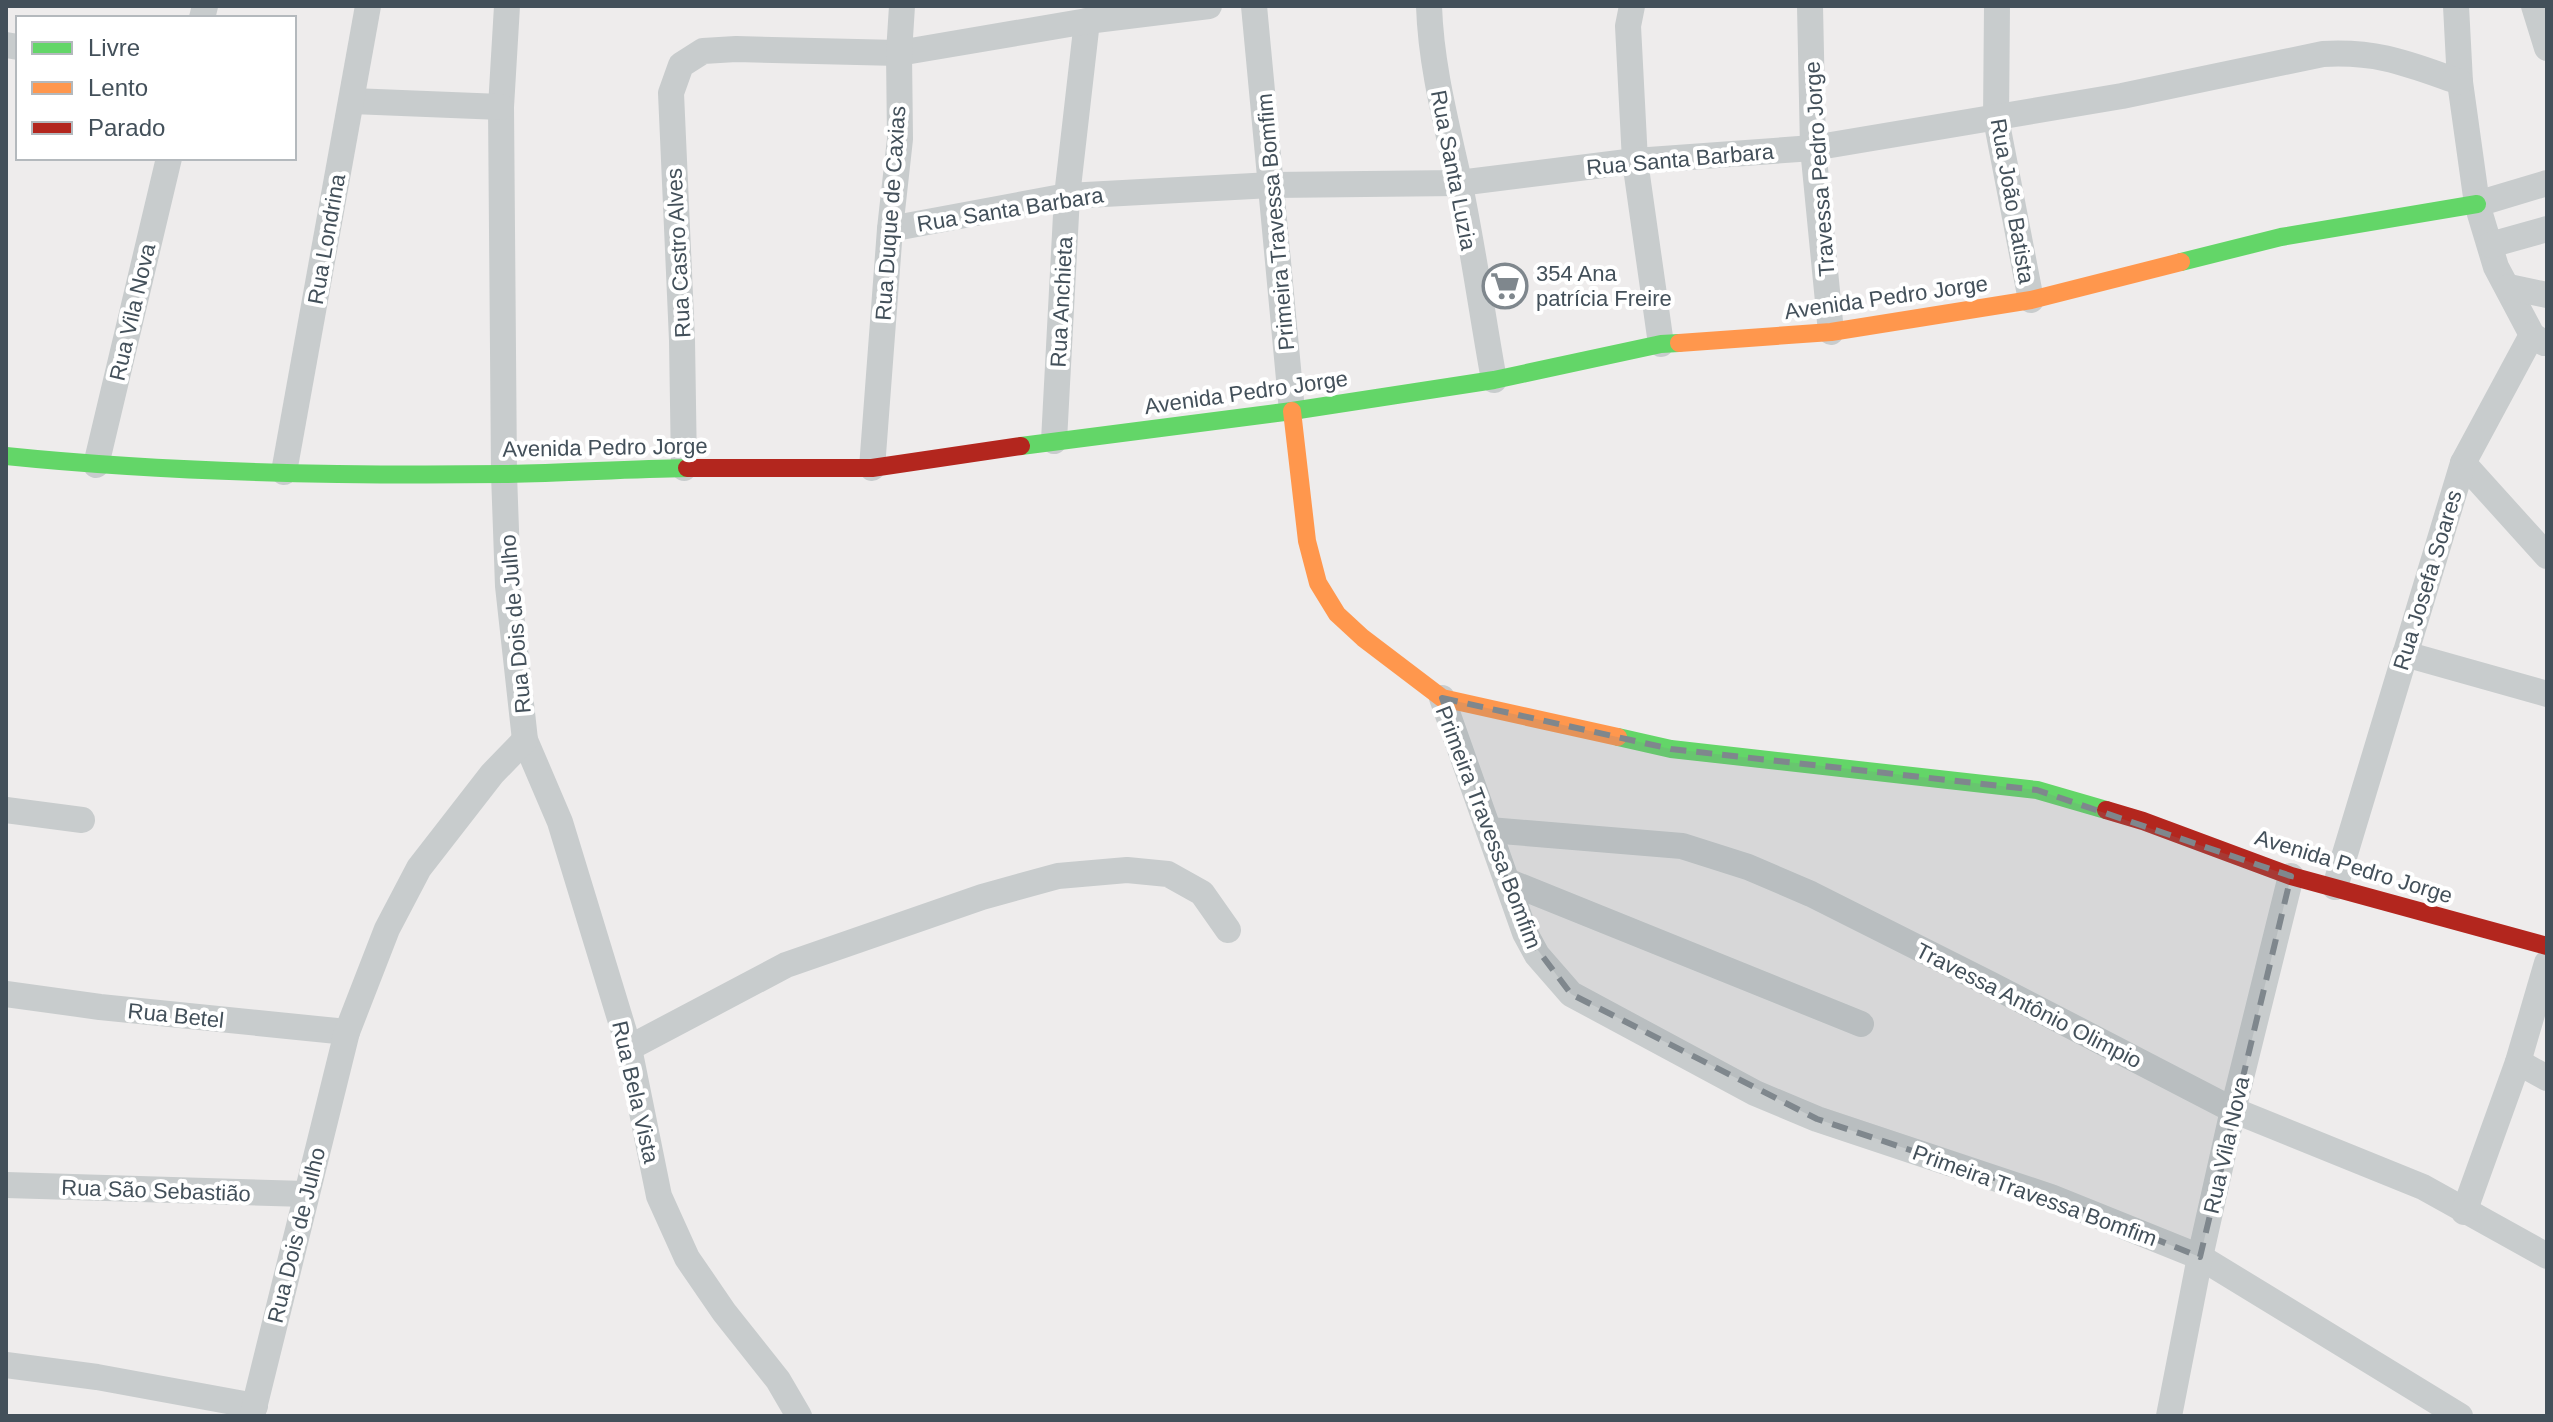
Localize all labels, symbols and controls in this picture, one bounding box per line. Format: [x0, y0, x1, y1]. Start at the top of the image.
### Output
legend [16, 16, 296, 160]
text: Livre [88, 34, 140, 61]
street label: Travessa Pedro Jorge [1800, 61, 1839, 277]
text: Lento [88, 74, 148, 101]
street label: Rua Santa Luzia [1426, 88, 1481, 253]
street label: Primeira Travessa Bomfim [1252, 92, 1299, 352]
street label: Rua Duque de Caxias [871, 105, 910, 321]
text: Parado [88, 114, 165, 141]
street label: Rua João Batista [1986, 116, 2039, 287]
street label: Rua Santa Barbara [1585, 139, 1776, 180]
street label: Rua Castro Alves [662, 167, 695, 338]
street label: Rua Londrina [303, 171, 350, 306]
street label: Rua Santa Barbara [915, 182, 1106, 237]
street label: Rua Anchieta [1046, 235, 1077, 368]
street label: Rua Vila Nova [105, 240, 161, 383]
place label: 354 Ana patrícia Freire [1536, 261, 1672, 311]
supermarket icon: 354 Ana patrícia Freire [1481, 262, 1529, 310]
street label: Avenida Pedro Jorge [1783, 271, 1989, 324]
street label: Avenida Pedro Jorge [1143, 366, 1349, 419]
street label: Avenida Pedro Jorge [502, 433, 708, 462]
street label: Rua Josefa Soares [2388, 487, 2467, 673]
street label: Rua Dois de Julho [495, 533, 536, 715]
street label: Primeira Travessa Bomfim [1431, 702, 1546, 952]
street label: Avenida Pedro Jorge [2252, 825, 2456, 908]
street label: Travessa Antônio Olimpio [1912, 938, 2146, 1073]
street label: Rua Betel [127, 998, 225, 1033]
street label: Rua Bela Vista [607, 1019, 664, 1166]
street label: Rua Vila Nova [2199, 1073, 2255, 1216]
street label: Primeira Travessa Bomfim [1909, 1140, 2160, 1251]
street label: Rua Dois de Julho [263, 1145, 330, 1325]
street label: Rua São Sebastião [61, 1175, 251, 1206]

